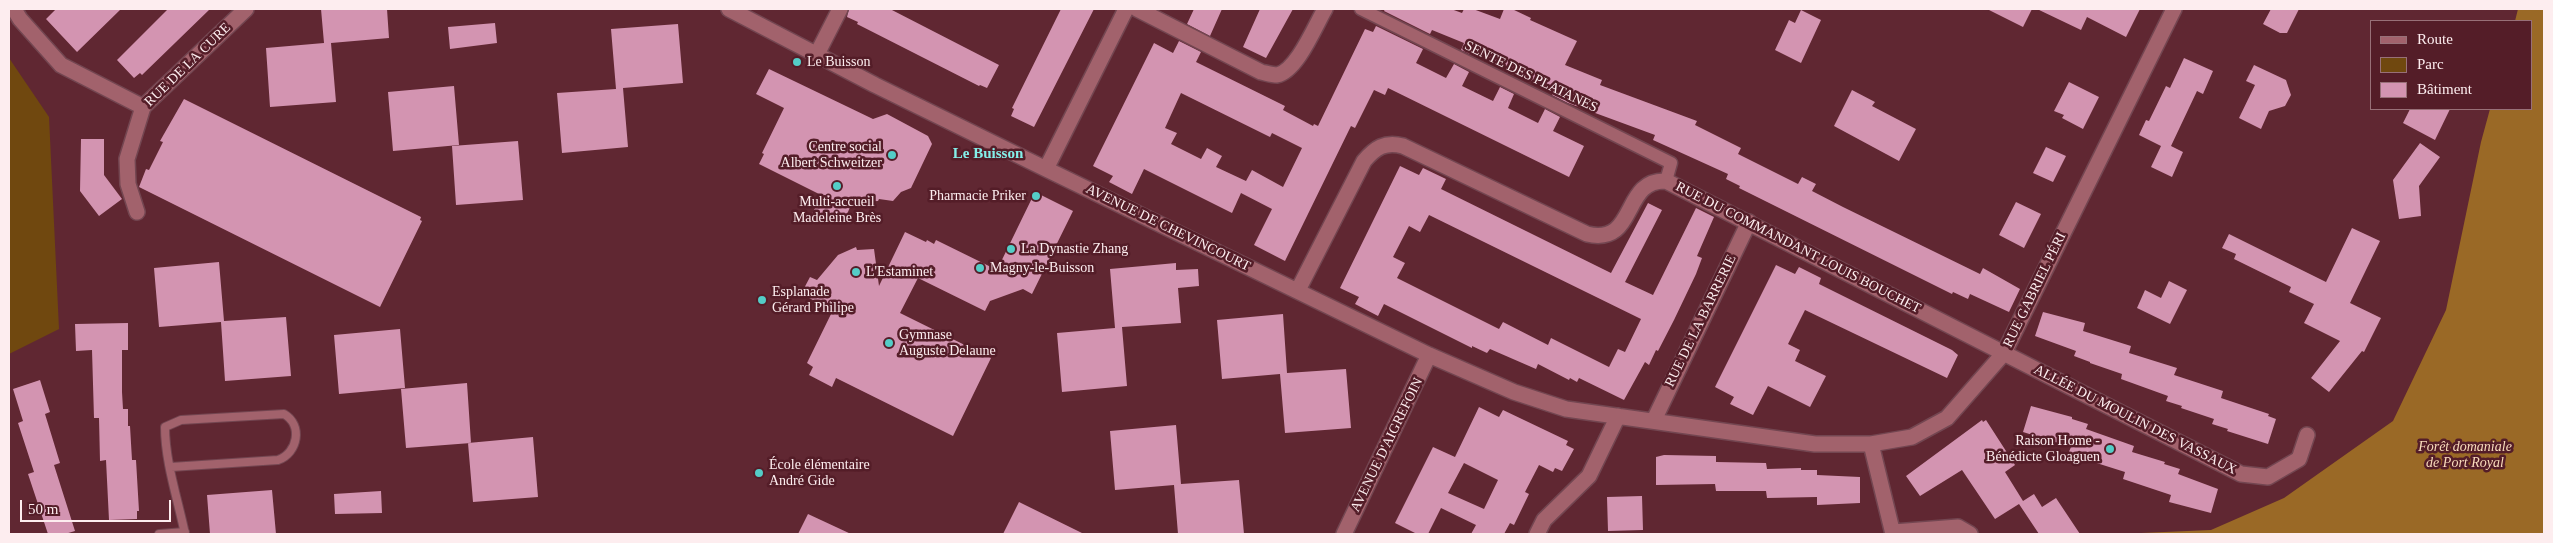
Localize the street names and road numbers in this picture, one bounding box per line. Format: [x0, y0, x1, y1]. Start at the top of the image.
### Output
street label: RUE DE LA CURE [141, 20, 235, 110]
street label: SENTE DES PLATANES [1462, 37, 1600, 117]
street label: RUE DU COMMANDANT LOUIS BOUCHET [1673, 179, 1923, 317]
street label: AVENUE DE CHEVINCOURT [1083, 181, 1253, 275]
street label: RUE GABRIEL PÉRI [2000, 230, 2070, 350]
street label: RUE DE LA BARRERIE [1662, 252, 1740, 390]
street label: ALLÉE DU MOULIN DES VASSAUX [2031, 361, 2239, 479]
street label: AVENUE D'AIGREFOIN [1347, 375, 1427, 515]

